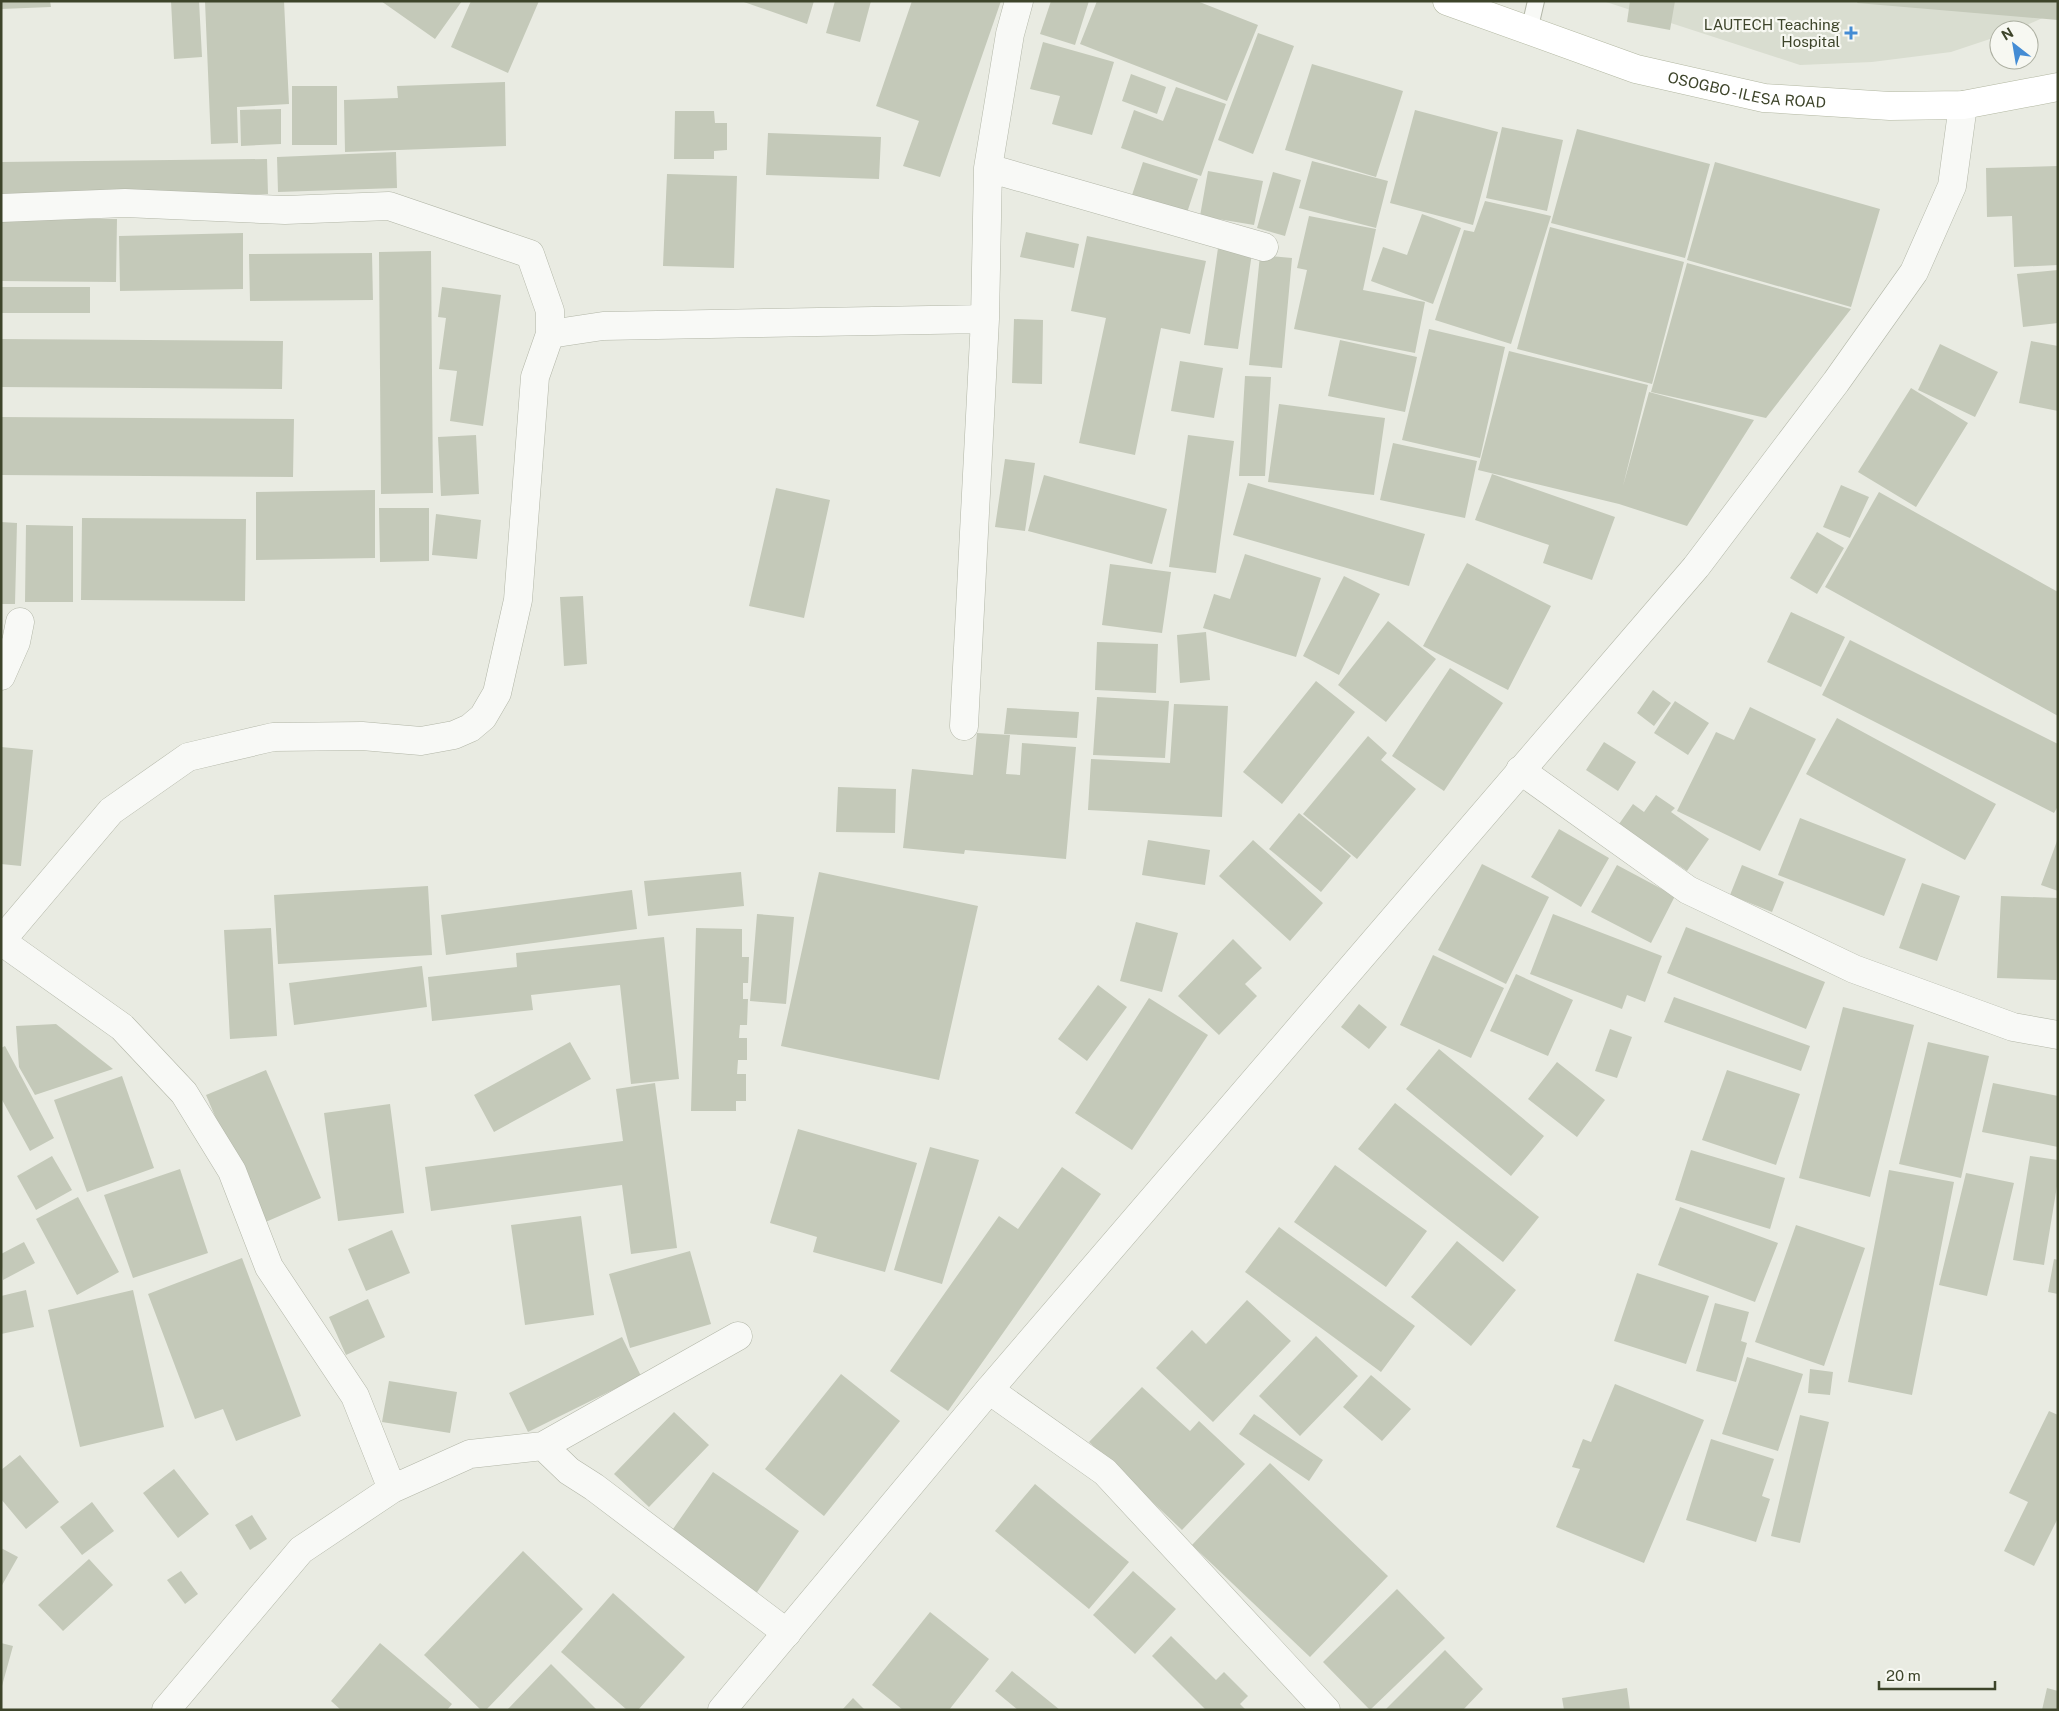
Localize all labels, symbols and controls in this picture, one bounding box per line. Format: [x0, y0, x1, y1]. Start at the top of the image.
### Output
place label: LAUTECH Teaching Hospital [1704, 16, 1840, 50]
north arrow [1989, 20, 2039, 70]
text: N [1998, 24, 2016, 44]
marker: LAUTECH Teaching Hospital [1844, 26, 1858, 40]
street label: OSOGBO - ILESA ROAD [1666, 68, 1827, 110]
scale bar [1879, 1658, 1995, 1690]
text: 20 m [1886, 1667, 1921, 1684]

